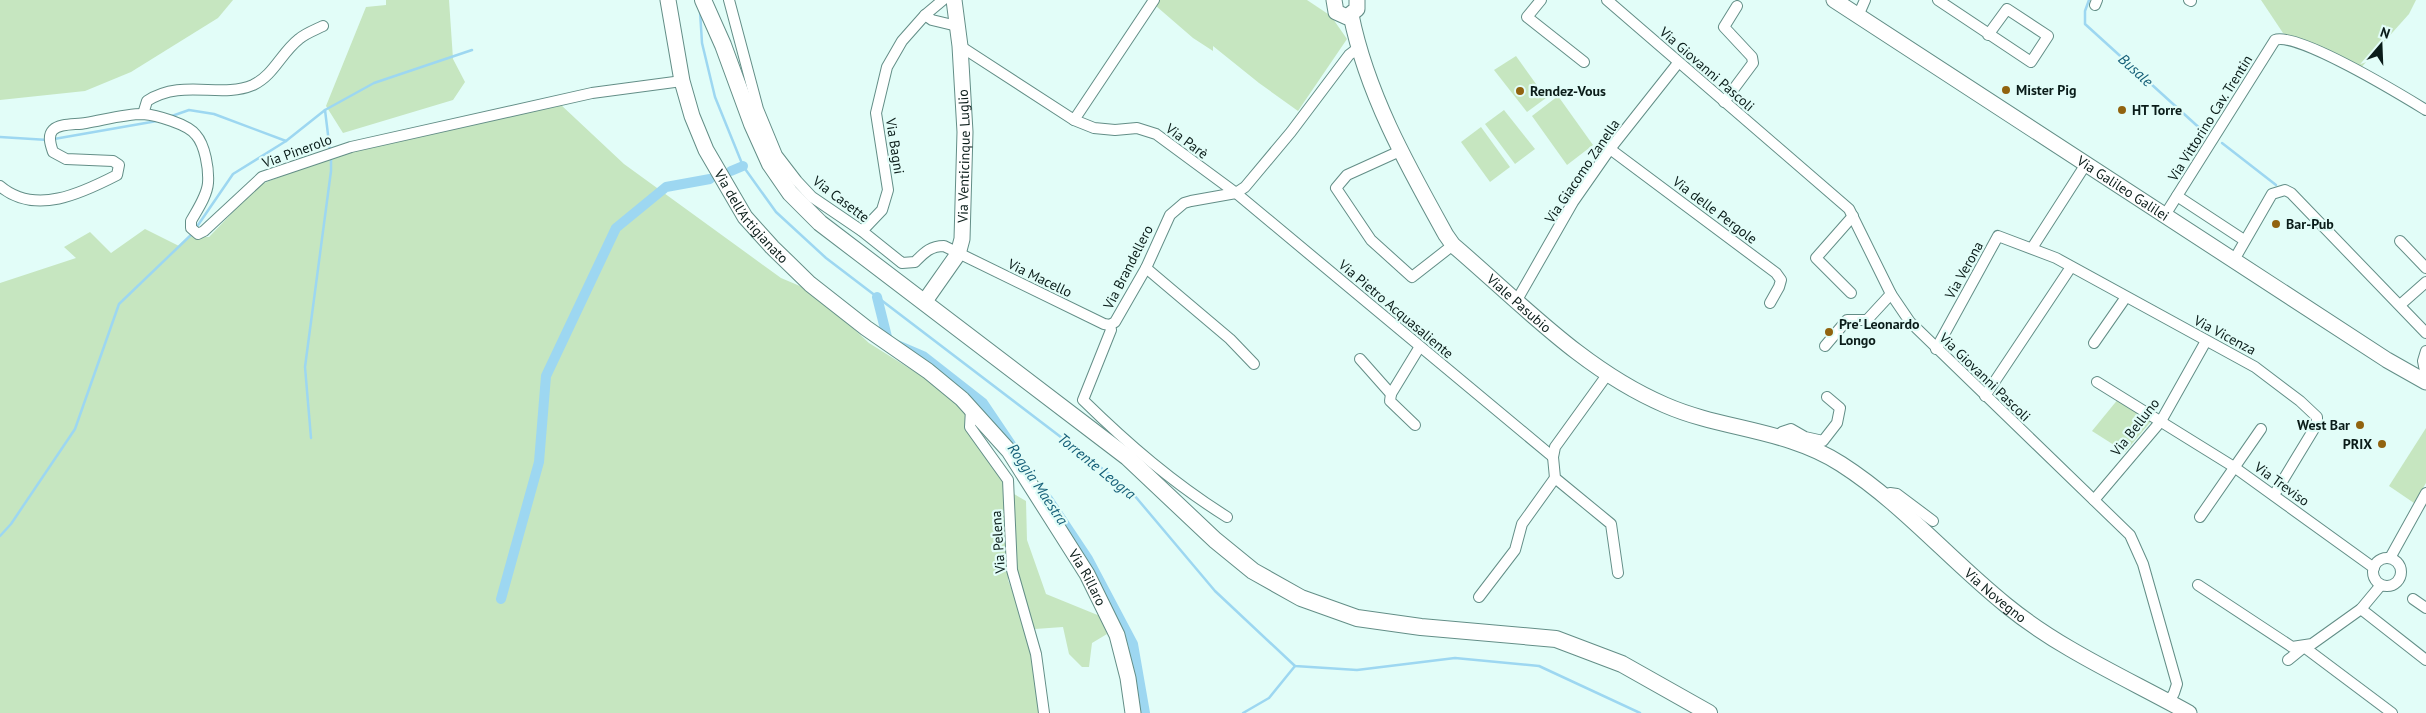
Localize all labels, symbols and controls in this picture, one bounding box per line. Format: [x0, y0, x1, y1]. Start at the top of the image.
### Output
north arrow [2356, 20, 2406, 70]
street label: Via Giovanni Pascoli [1655, 22, 1758, 115]
text: N [2378, 23, 2393, 43]
water label: Busale [2115, 49, 2157, 91]
street label: Via Vittorino Cav. Trentin [2163, 52, 2256, 185]
place label: Mister Pig [2016, 81, 2077, 99]
place label: Rendez-Vous [1530, 82, 1606, 100]
marker: Mister Pig [2000, 84, 2012, 96]
marker: Rendez-Vous [1514, 85, 1526, 97]
street label: Via Venticinque Luglio [953, 89, 974, 224]
place label: HT Torre [2132, 101, 2182, 119]
marker: HT Torre [2116, 104, 2128, 116]
street label: Via Bagni [882, 116, 908, 175]
street label: Via Giacomo Zanella [1540, 116, 1623, 227]
street label: Via Parè [1161, 119, 1212, 163]
street label: Via Pinerolo [259, 130, 334, 172]
street label: Via Galileo Galilei [2073, 151, 2173, 225]
street label: Via dell'Artigianato [710, 165, 792, 267]
street label: Via Casette [808, 171, 873, 226]
street label: Via delle Pergole [1668, 172, 1761, 248]
place label: Bar-Pub [2286, 215, 2334, 233]
marker: Bar-Pub [2270, 218, 2282, 230]
street label: Via Brandellero [1099, 222, 1157, 313]
street label: Via Verona [1940, 238, 1987, 303]
street label: Via Macello [1004, 254, 1075, 301]
street label: Via Pietro Acquasaliente [1334, 255, 1457, 362]
street label: Viale Pasubio [1482, 269, 1555, 337]
street label: Via Vicenza [2190, 311, 2259, 359]
place label: Pre' Leonardo Longo [1839, 315, 1920, 349]
marker: Pre' Leonardo Longo [1823, 326, 1835, 338]
street label: Via Giovanni Pascoli [1935, 328, 2034, 425]
street label: Via Belluno [2106, 394, 2163, 460]
place label: West Bar [2297, 416, 2350, 434]
marker: West Bar [2354, 419, 2366, 431]
water label: Torrente Leogra [1054, 429, 1140, 504]
place label: PRIX [2343, 435, 2372, 453]
marker: PRIX [2376, 438, 2388, 450]
water label: Roggia Maestra [1004, 440, 1073, 529]
street label: Via Treviso [2250, 457, 2313, 510]
street label: Via Pelena [987, 510, 1009, 575]
street label: Via Rillaro [1064, 545, 1110, 609]
street label: Via Novegno [1960, 564, 2030, 627]

